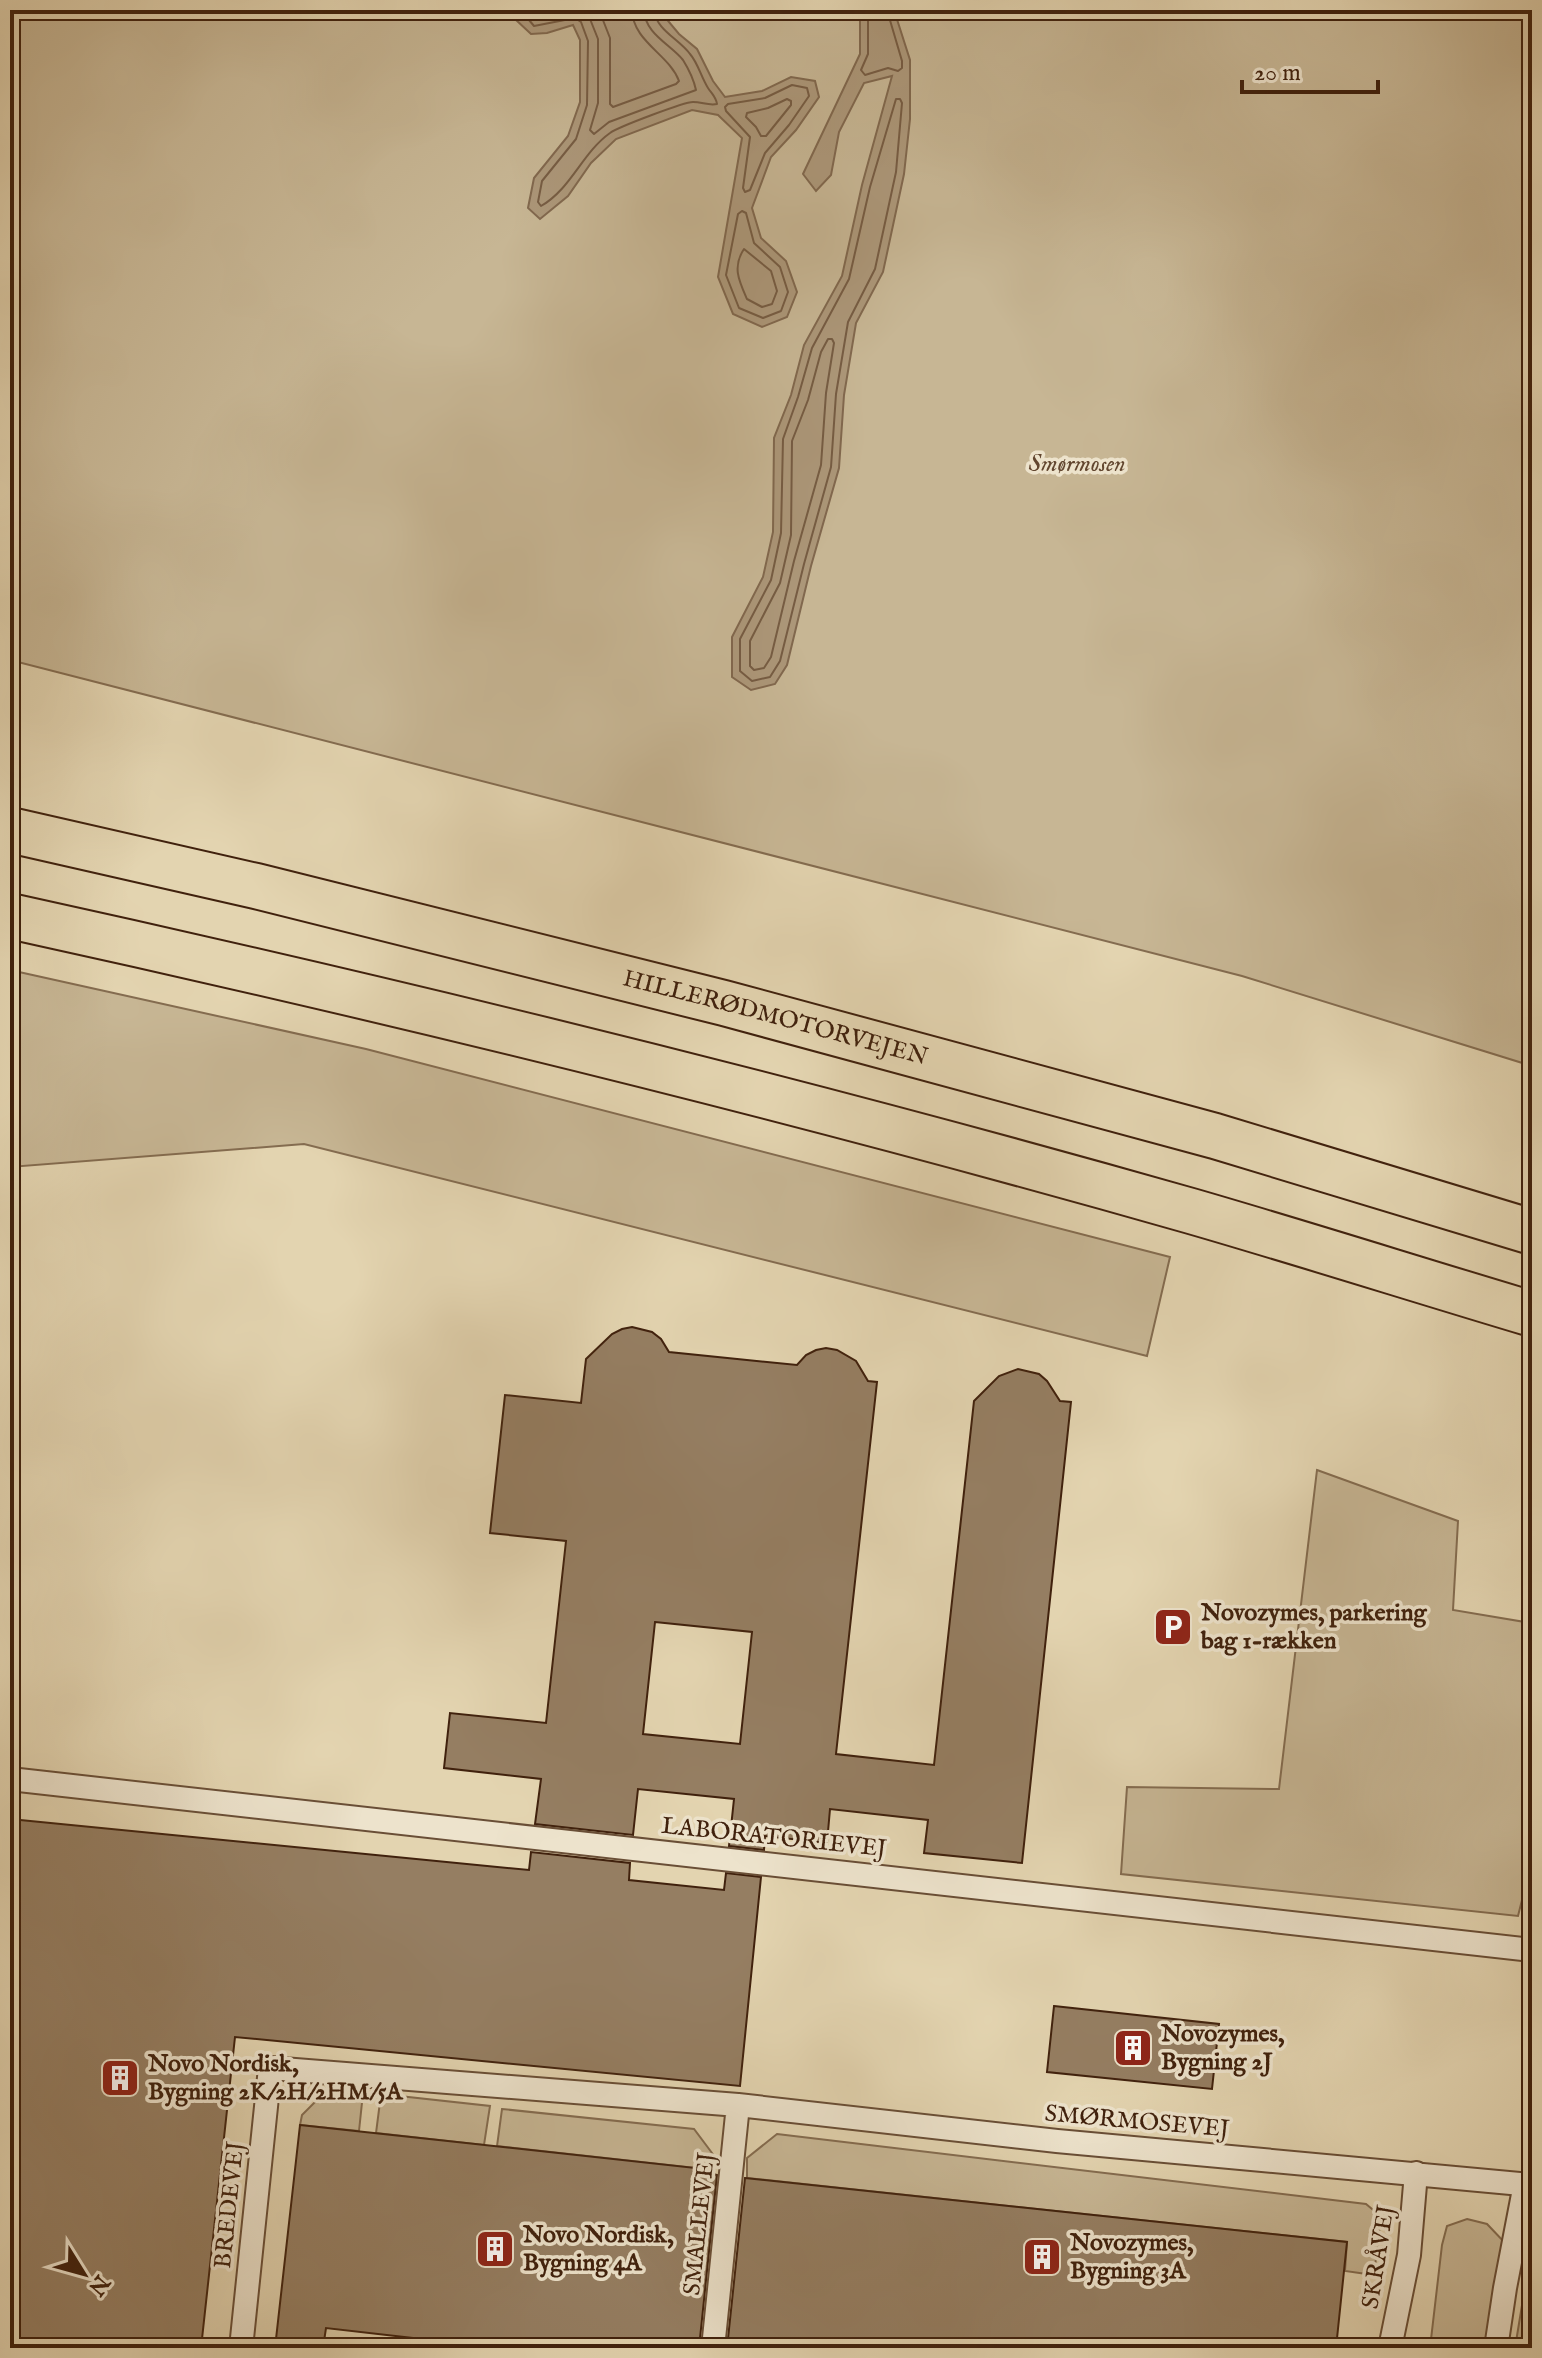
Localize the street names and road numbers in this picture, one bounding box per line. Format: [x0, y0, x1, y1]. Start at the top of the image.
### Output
street label: HILLERØDMOTORVEJEN [620, 963, 931, 1073]
street label: LABORATORIEVEJ [660, 1811, 888, 1865]
street label: SMØRMOSEVEJ [1043, 2098, 1231, 2146]
street label: BREDEVEJ [208, 2140, 252, 2270]
street label: SMALLEVEJ [677, 2151, 723, 2297]
street label: SKRÅVEJ [1355, 2203, 1403, 2311]

